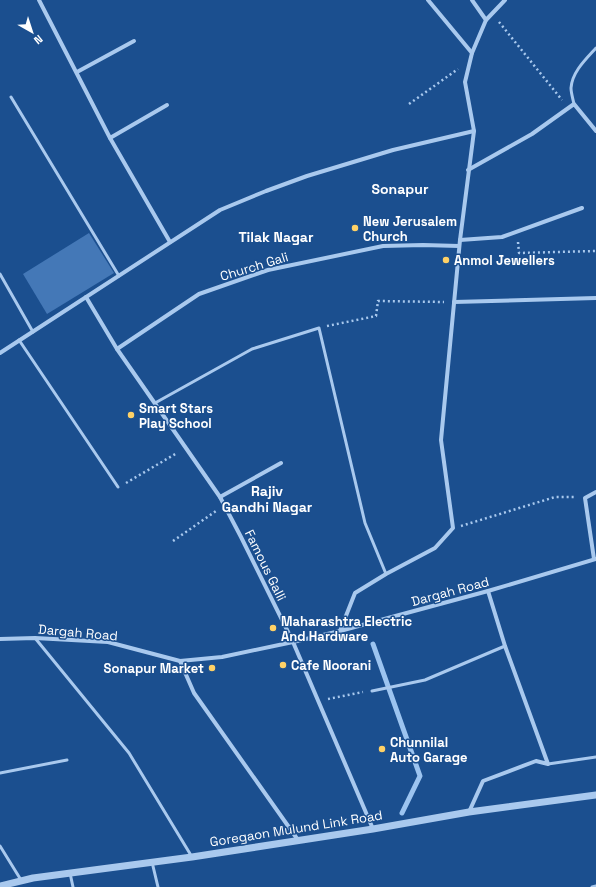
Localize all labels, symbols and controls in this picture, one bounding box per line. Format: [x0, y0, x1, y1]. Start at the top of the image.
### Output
north arrow [12, 12, 52, 52]
text: N [31, 32, 46, 48]
district label: Sonapur [372, 180, 429, 198]
place label: New Jerusalem Church [363, 213, 457, 245]
marker: New Jerusalem Church [350, 223, 360, 233]
district label: Tilak Nagar [239, 228, 314, 246]
street label: Church Gali [218, 248, 290, 285]
place label: Anmol Jewellers [454, 252, 555, 269]
marker: Anmol Jewellers [441, 255, 451, 265]
place label: Smart Stars Play School [139, 400, 213, 432]
marker: Smart Stars Play School [126, 410, 136, 420]
district label: Rajiv Gandhi Nagar [222, 482, 313, 516]
street label: Famous Galli [241, 527, 290, 604]
street label: Dargah Road [409, 573, 491, 610]
place label: Maharashtra Electric And Hardware [281, 613, 412, 645]
street label: Dargah Road [37, 621, 118, 644]
marker: Maharashtra Electric And Hardware [268, 623, 278, 633]
place label: Cafe Noorani [291, 657, 371, 674]
place label: Sonapur Market [104, 660, 204, 677]
marker: Cafe Noorani [278, 660, 288, 670]
marker: Sonapur Market [207, 663, 217, 673]
place label: Chunnilal Auto Garage [390, 734, 468, 766]
marker: Chunnilal Auto Garage [377, 744, 387, 754]
street label: Goregaon Mulund Link Road [209, 806, 384, 851]

